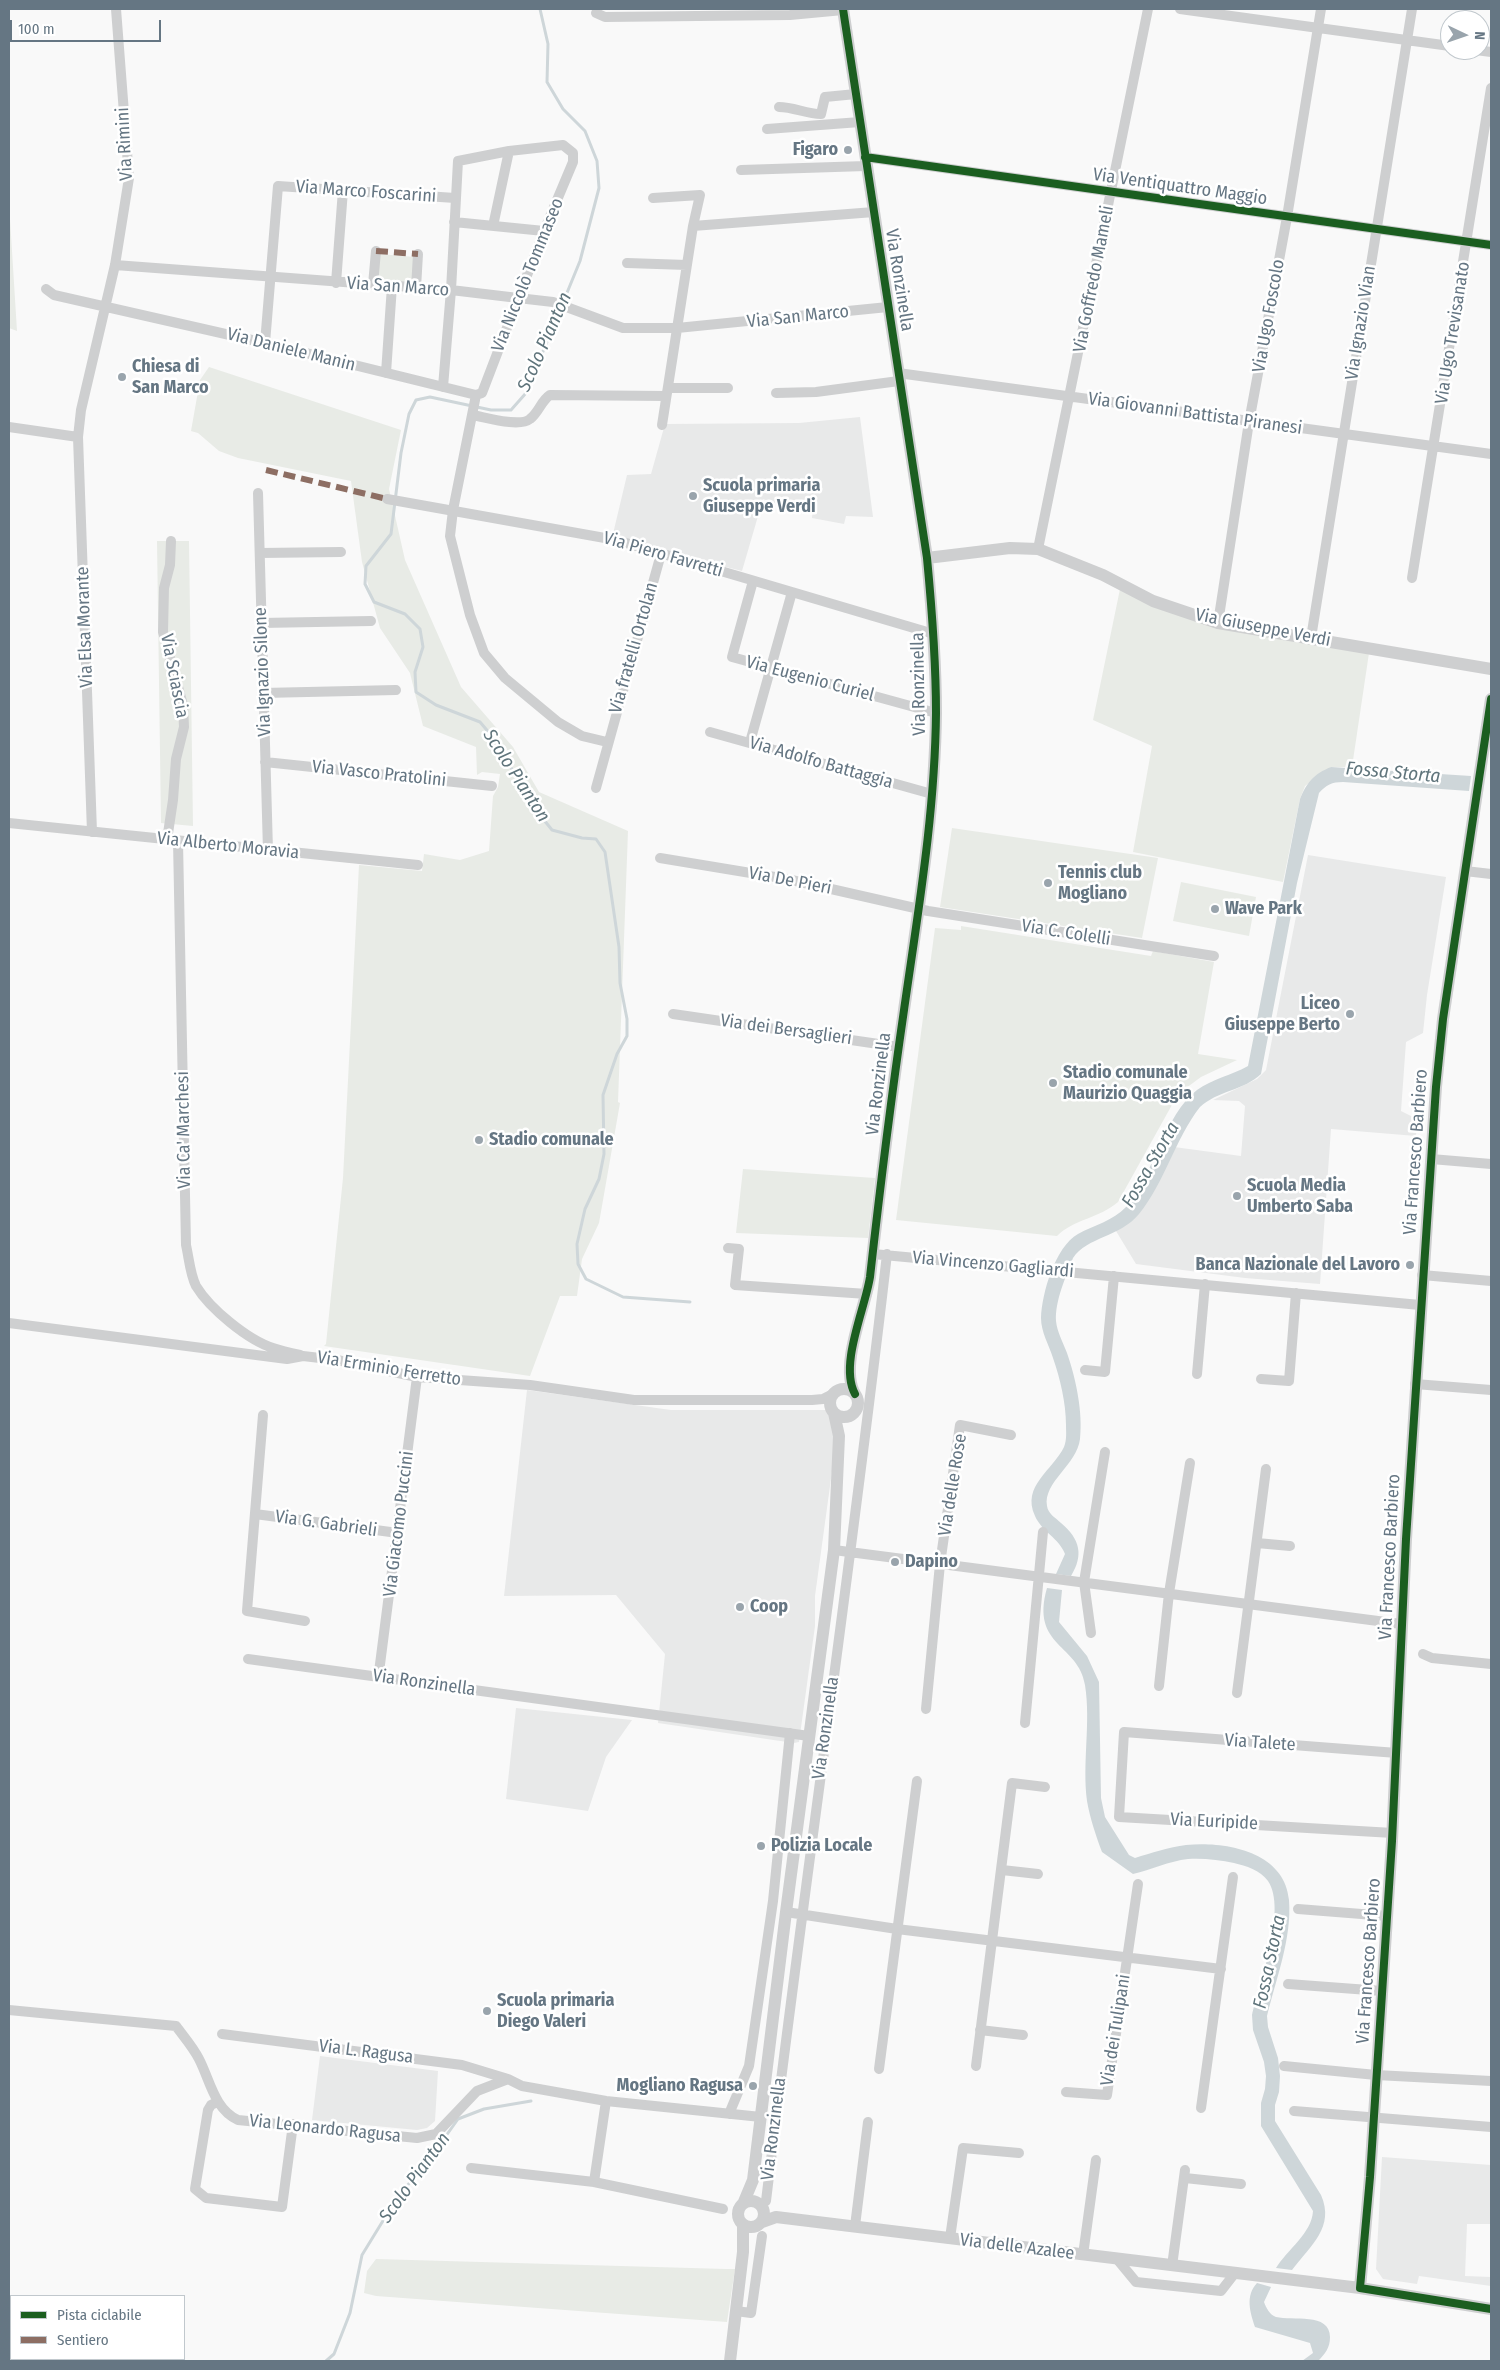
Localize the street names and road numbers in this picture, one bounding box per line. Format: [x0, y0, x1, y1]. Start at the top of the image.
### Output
street label: Via Rimini [112, 107, 138, 181]
street label: Via Ventiquattro Maggio [1091, 164, 1269, 210]
street label: Via Marco Foscarini [295, 176, 437, 208]
street label: Via Niccolò Tommaseo [487, 195, 569, 355]
street label: Via Goffredo Mameli [1069, 204, 1119, 354]
street label: Via Ronzinella [880, 227, 918, 333]
street label: Via Ugo Foscolo [1248, 258, 1290, 374]
street label: Via Ugo Trevisanato [1431, 260, 1475, 406]
street label: Via Ignazio Vian [1341, 264, 1381, 382]
street label: Via San Marco [346, 273, 450, 301]
street label: Via San Marco [746, 301, 850, 333]
street label: Via Daniele Manin [225, 324, 357, 376]
street label: Via Giovanni Battista Piranesi [1087, 388, 1303, 440]
street label: Via Piero Favretti [601, 528, 725, 582]
street label: Via Elsa Morante [72, 566, 98, 688]
street label: Via fratelli Ortolan [605, 580, 663, 716]
street label: Via Giuseppe Verdi [1193, 604, 1333, 652]
street label: Via Ignazio Silone [250, 607, 276, 737]
street label: Via Sciascia [155, 632, 193, 720]
street label: Via Ronzinella [907, 632, 931, 736]
street label: Via Eugenio Curiel [744, 652, 876, 706]
street label: Via Adolfo Battaggia [747, 732, 895, 794]
street label: Via Vasco Pratolini [311, 756, 447, 792]
street label: Via Alberto Moravia [156, 828, 300, 864]
street label: Via De Pieri [747, 862, 833, 900]
street label: Via C. Colelli [1020, 915, 1112, 951]
street label: Via dei Bersaglieri [719, 1010, 853, 1050]
street label: Via Ronzinella [862, 1031, 896, 1137]
street label: Via Francesco Barbiero [1399, 1068, 1433, 1236]
street label: Via Ca' Marchesi [172, 1071, 196, 1189]
street label: Via Vincenzo Gagliardi [911, 1247, 1075, 1283]
street label: Via Erminio Ferretto [315, 1347, 463, 1391]
street label: Via delle Rose [934, 1432, 972, 1538]
street label: Via Giacomo Puccini [379, 1450, 419, 1598]
street label: Via Francesco Barbiero [1375, 1473, 1405, 1641]
street label: Via G. Gabrieli [274, 1506, 378, 1542]
street label: Via Ronzinella [371, 1665, 477, 1701]
street label: Via Ronzinella [808, 1675, 844, 1781]
street label: Via Talete [1224, 1730, 1296, 1756]
street label: Via Euripide [1170, 1809, 1258, 1835]
street label: Via Francesco Barbiero [1352, 1877, 1386, 2045]
street label: Via dei Tulipani [1097, 1973, 1135, 2087]
street label: Via L. Ragusa [317, 2035, 415, 2069]
street label: Via Ronzinella [757, 2076, 791, 2182]
street label: Via Leonardo Ragusa [248, 2110, 402, 2148]
street label: Via delle Azalee [958, 2229, 1076, 2265]

